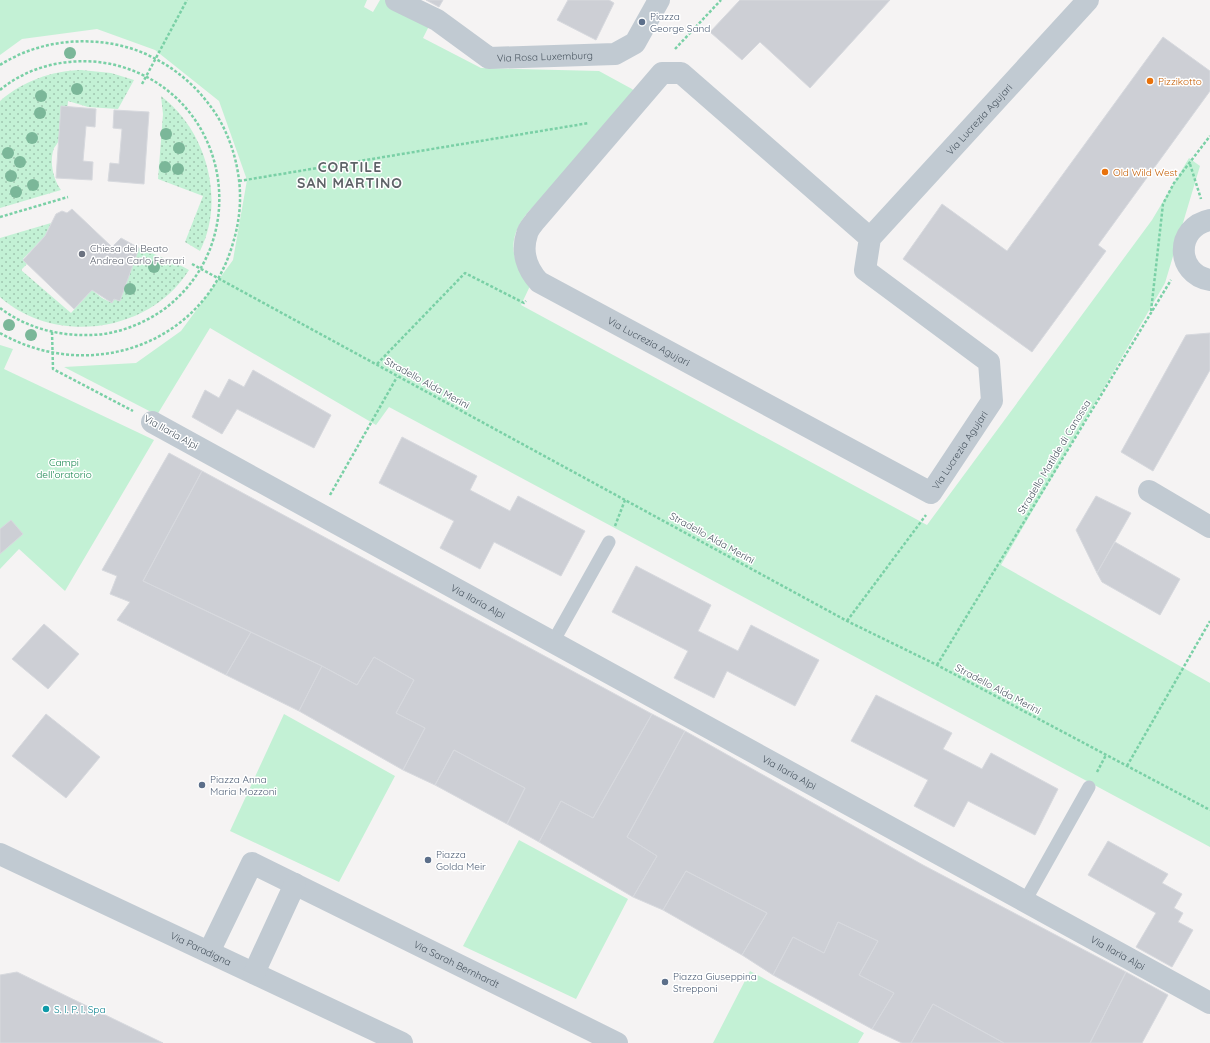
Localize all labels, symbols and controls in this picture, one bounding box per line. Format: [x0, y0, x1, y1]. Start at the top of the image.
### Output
place label: Piazza George Sand [650, 10, 710, 35]
marker: Piazza George Sand [637, 17, 647, 27]
street label: Via Rosa Luxemburg [497, 48, 593, 64]
place label: Pizzikotto [1158, 75, 1202, 88]
marker: Pizzikotto [1145, 76, 1155, 86]
street label: Via Lucrezia Agujari [943, 81, 1015, 157]
district label: CORTILE SAN MARTINO [297, 158, 403, 192]
place label: Old Wild West [1113, 166, 1178, 179]
marker: Old Wild West [1100, 167, 1110, 177]
place label: Chiesa del Beato Andrea Carlo Ferrari [90, 242, 185, 267]
marker: Chiesa del Beato Andrea Carlo Ferrari [77, 249, 87, 259]
street label: Via Lucrezia Agujari [605, 314, 692, 369]
street label: Stradello Alda Merini [382, 354, 472, 412]
street label: Stradello Matilde di Canossa [1015, 397, 1093, 517]
street label: Via Lucrezia Agujari [929, 408, 990, 492]
street label: Via Ilaria Alpi [142, 412, 200, 452]
park label: Campi dell'oratorio [36, 456, 92, 481]
street label: Stradello Alda Merini [667, 509, 757, 567]
street label: Via Ilaria Alpi [449, 581, 508, 621]
street label: Stradello Alda Merini [953, 661, 1043, 717]
street label: Via Ilaria Alpi [760, 752, 819, 792]
place label: Piazza Anna Maria Mozzoni [210, 773, 277, 798]
marker: Piazza Anna Maria Mozzoni [197, 780, 207, 790]
place label: Piazza Golda Meir [436, 848, 486, 873]
marker: Piazza Golda Meir [423, 855, 433, 865]
street label: Via Paradigna [168, 929, 233, 968]
street label: Via Ilaria Alpi [1088, 932, 1147, 973]
street label: Via Sarah Bernhardt [412, 937, 502, 991]
place label: Piazza Giuseppina Strepponi [673, 970, 757, 995]
marker: Piazza Giuseppina Strepponi [660, 977, 670, 987]
place label: S. I. P. I. Spa [54, 1003, 105, 1016]
marker: S. I. P. I. Spa [41, 1004, 51, 1014]

